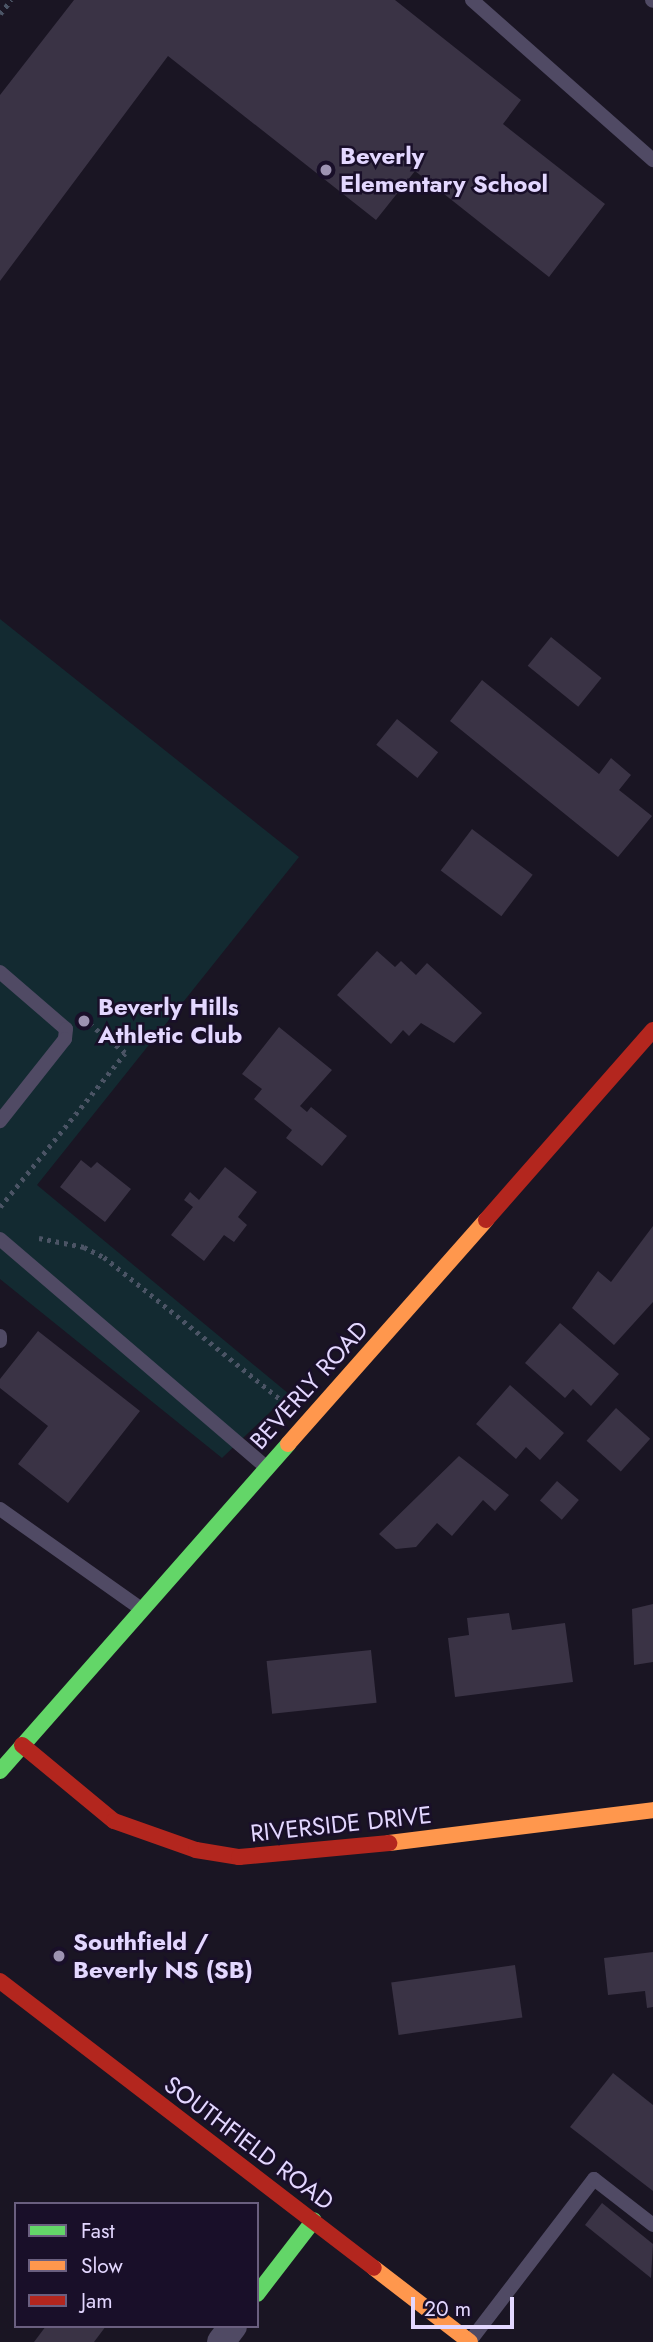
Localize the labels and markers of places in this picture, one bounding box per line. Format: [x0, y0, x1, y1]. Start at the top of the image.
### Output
place label: Beverly Elementary School [340, 142, 548, 198]
marker: Beverly Elementary School [318, 162, 334, 178]
place label: Beverly Hills Athletic Club [98, 993, 242, 1049]
marker: Beverly Hills Athletic Club [76, 1013, 92, 1029]
place label: Southfield / Beverly NS (SB) [73, 1928, 253, 1984]
marker: Southfield / Beverly NS (SB) [51, 1948, 67, 1964]

